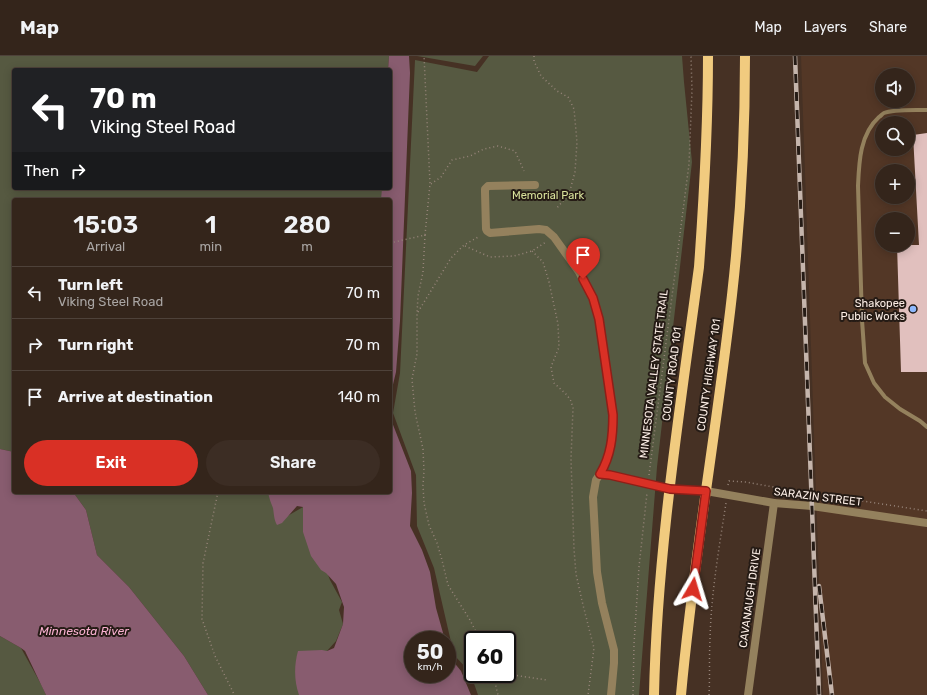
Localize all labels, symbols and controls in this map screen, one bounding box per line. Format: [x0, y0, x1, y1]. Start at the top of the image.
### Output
text: Map [20, 16, 59, 39]
text: Map [755, 19, 782, 36]
text: Layers [804, 19, 847, 36]
text: Share [869, 19, 907, 36]
map controls [875, 68, 915, 252]
button: sound [875, 68, 915, 108]
text: 70 m [90, 82, 157, 115]
icon: left [24, 84, 76, 136]
text: Viking Steel Road [90, 116, 236, 138]
button: search [875, 116, 915, 156]
icon: right [67, 160, 89, 182]
text: Then [24, 162, 59, 180]
button: + [875, 164, 915, 204]
park label: Memorial Park [512, 189, 584, 202]
text: 15:03 [73, 211, 138, 239]
text: 1 [205, 211, 217, 239]
text: 280 [283, 211, 331, 239]
button: − [875, 212, 915, 252]
pin [566, 238, 600, 279]
text: Arrival [86, 239, 125, 254]
text: min [200, 239, 222, 254]
text: m [301, 239, 313, 254]
icon: arrive [572, 244, 594, 266]
text: Turn left [58, 276, 123, 294]
icon: left [24, 282, 46, 304]
text: 70 m [346, 284, 380, 302]
street label: MINNESOTA VALLEY STATE TRAIL [637, 289, 671, 459]
text: Viking Steel Road [58, 294, 163, 309]
place label: Shakopee Public Works [841, 297, 905, 323]
marker: Shakopee Public Works [908, 304, 918, 314]
street label: COUNTY HIGHWAY 101 [695, 318, 723, 432]
street label: COUNTY ROAD 101 [660, 326, 684, 422]
icon: right [24, 334, 46, 356]
text: Turn right [58, 336, 133, 354]
text: 70 m [346, 336, 380, 354]
icon: arrive [24, 386, 46, 408]
text: Arrive at destination [58, 388, 213, 406]
text: 140 m [338, 388, 380, 406]
button: Exit [24, 440, 198, 486]
button: Share [206, 440, 380, 486]
street label: SARAZIN STREET [773, 485, 863, 509]
street label: CAVANAUGH DRIVE [737, 547, 763, 649]
position arrow [672, 568, 714, 610]
water label: Minnesota River [39, 624, 129, 638]
speed limit sign: 60 [464, 631, 516, 683]
text: 50 [417, 640, 443, 664]
text: km/h [418, 661, 442, 673]

